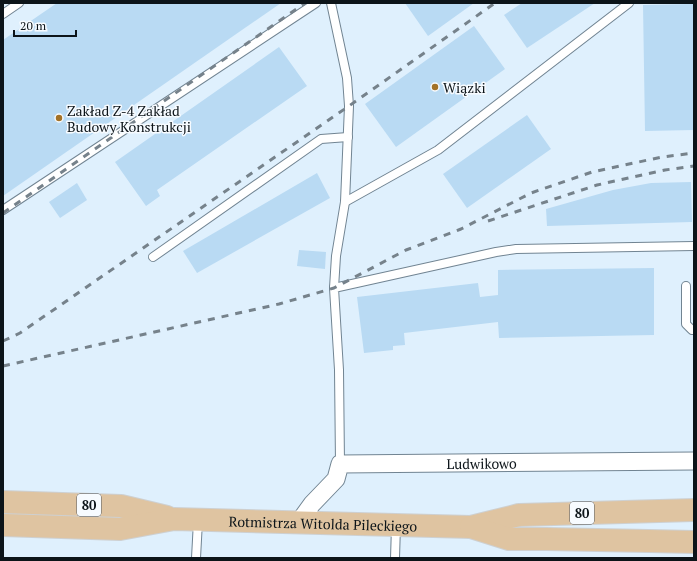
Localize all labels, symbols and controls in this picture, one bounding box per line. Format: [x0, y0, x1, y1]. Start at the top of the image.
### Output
scale bar [14, 12, 76, 38]
text: 20 m [20, 18, 47, 33]
place label: Wiązki [443, 78, 486, 97]
marker: Wiązki [430, 82, 440, 92]
place label: Zakład Z-4 Zakład Budowy Konstrukcji [67, 101, 191, 136]
marker: Zakład Z-4 Zakład Budowy Konstrukcji [54, 113, 64, 123]
street label: Ludwikowo [446, 453, 517, 473]
road number: 80 [77, 494, 101, 516]
road number: 80 [570, 502, 594, 524]
street label: Rotmistrza Witolda Pileckiego [229, 511, 418, 535]

